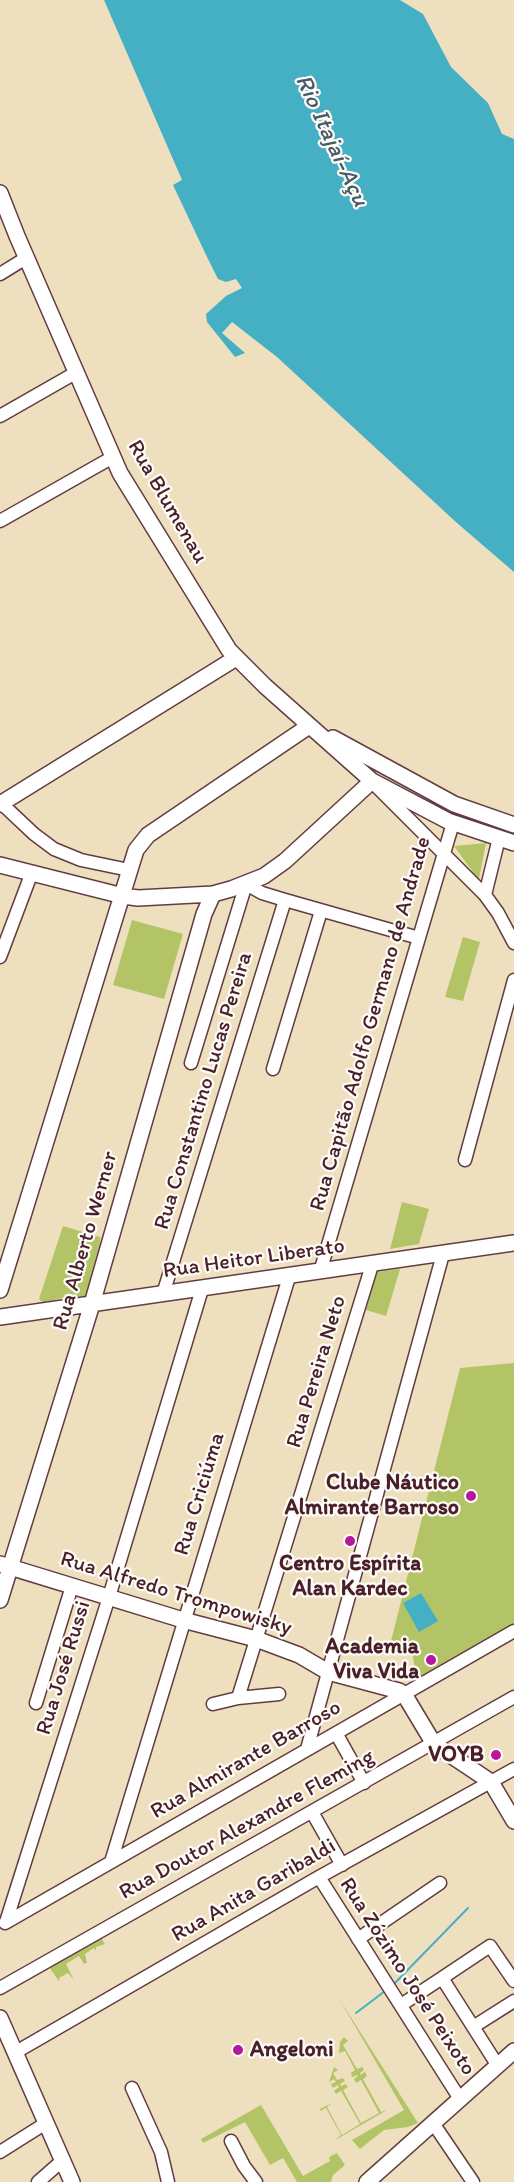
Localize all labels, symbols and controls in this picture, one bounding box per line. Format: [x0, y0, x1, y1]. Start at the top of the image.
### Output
water label: Rio Itajaí-Açu [288, 70, 374, 212]
street label: Rua Blumenau [121, 436, 213, 568]
street label: Rua Capitão Adolfo Germano de Andrade [305, 834, 437, 1214]
street label: Rua Constantino Lucas Pereira [149, 949, 259, 1233]
street label: Rua Alberto Werner [48, 1149, 124, 1333]
street label: Rua Heitor Liberato [161, 1233, 347, 1285]
street label: Rua Pereira Neto [281, 1293, 353, 1451]
street label: Rua Criciúma [169, 1429, 231, 1559]
place label: Clube Náutico Almirante Barroso [285, 1470, 459, 1522]
marker: Clube Náutico Almirante Barroso [464, 1489, 478, 1503]
marker: Centro Espírita Alan Kardec [343, 1534, 357, 1548]
street label: Rua Alfredo Trompowisky [57, 1546, 295, 1642]
place label: Centro Espírita Alan Kardec [279, 1551, 421, 1603]
street label: Rua José Russi [31, 1598, 97, 1738]
place label: Academia Viva Vida [325, 1634, 419, 1686]
marker: Academia Viva Vida [424, 1653, 438, 1667]
street label: Rua Almirante Barroso [146, 1695, 346, 1825]
place label: VOYB [428, 1742, 484, 1768]
street label: Rua Doutor Alexandre Fleming [115, 1744, 379, 1906]
marker: VOYB [489, 1748, 503, 1762]
street label: Rua Anita Garibaldi [167, 1833, 341, 1949]
street label: Rua Zózimo José Peixoto [333, 1873, 481, 2081]
place label: Angeloni [250, 2037, 334, 2063]
marker: Angeloni [231, 2043, 245, 2057]

